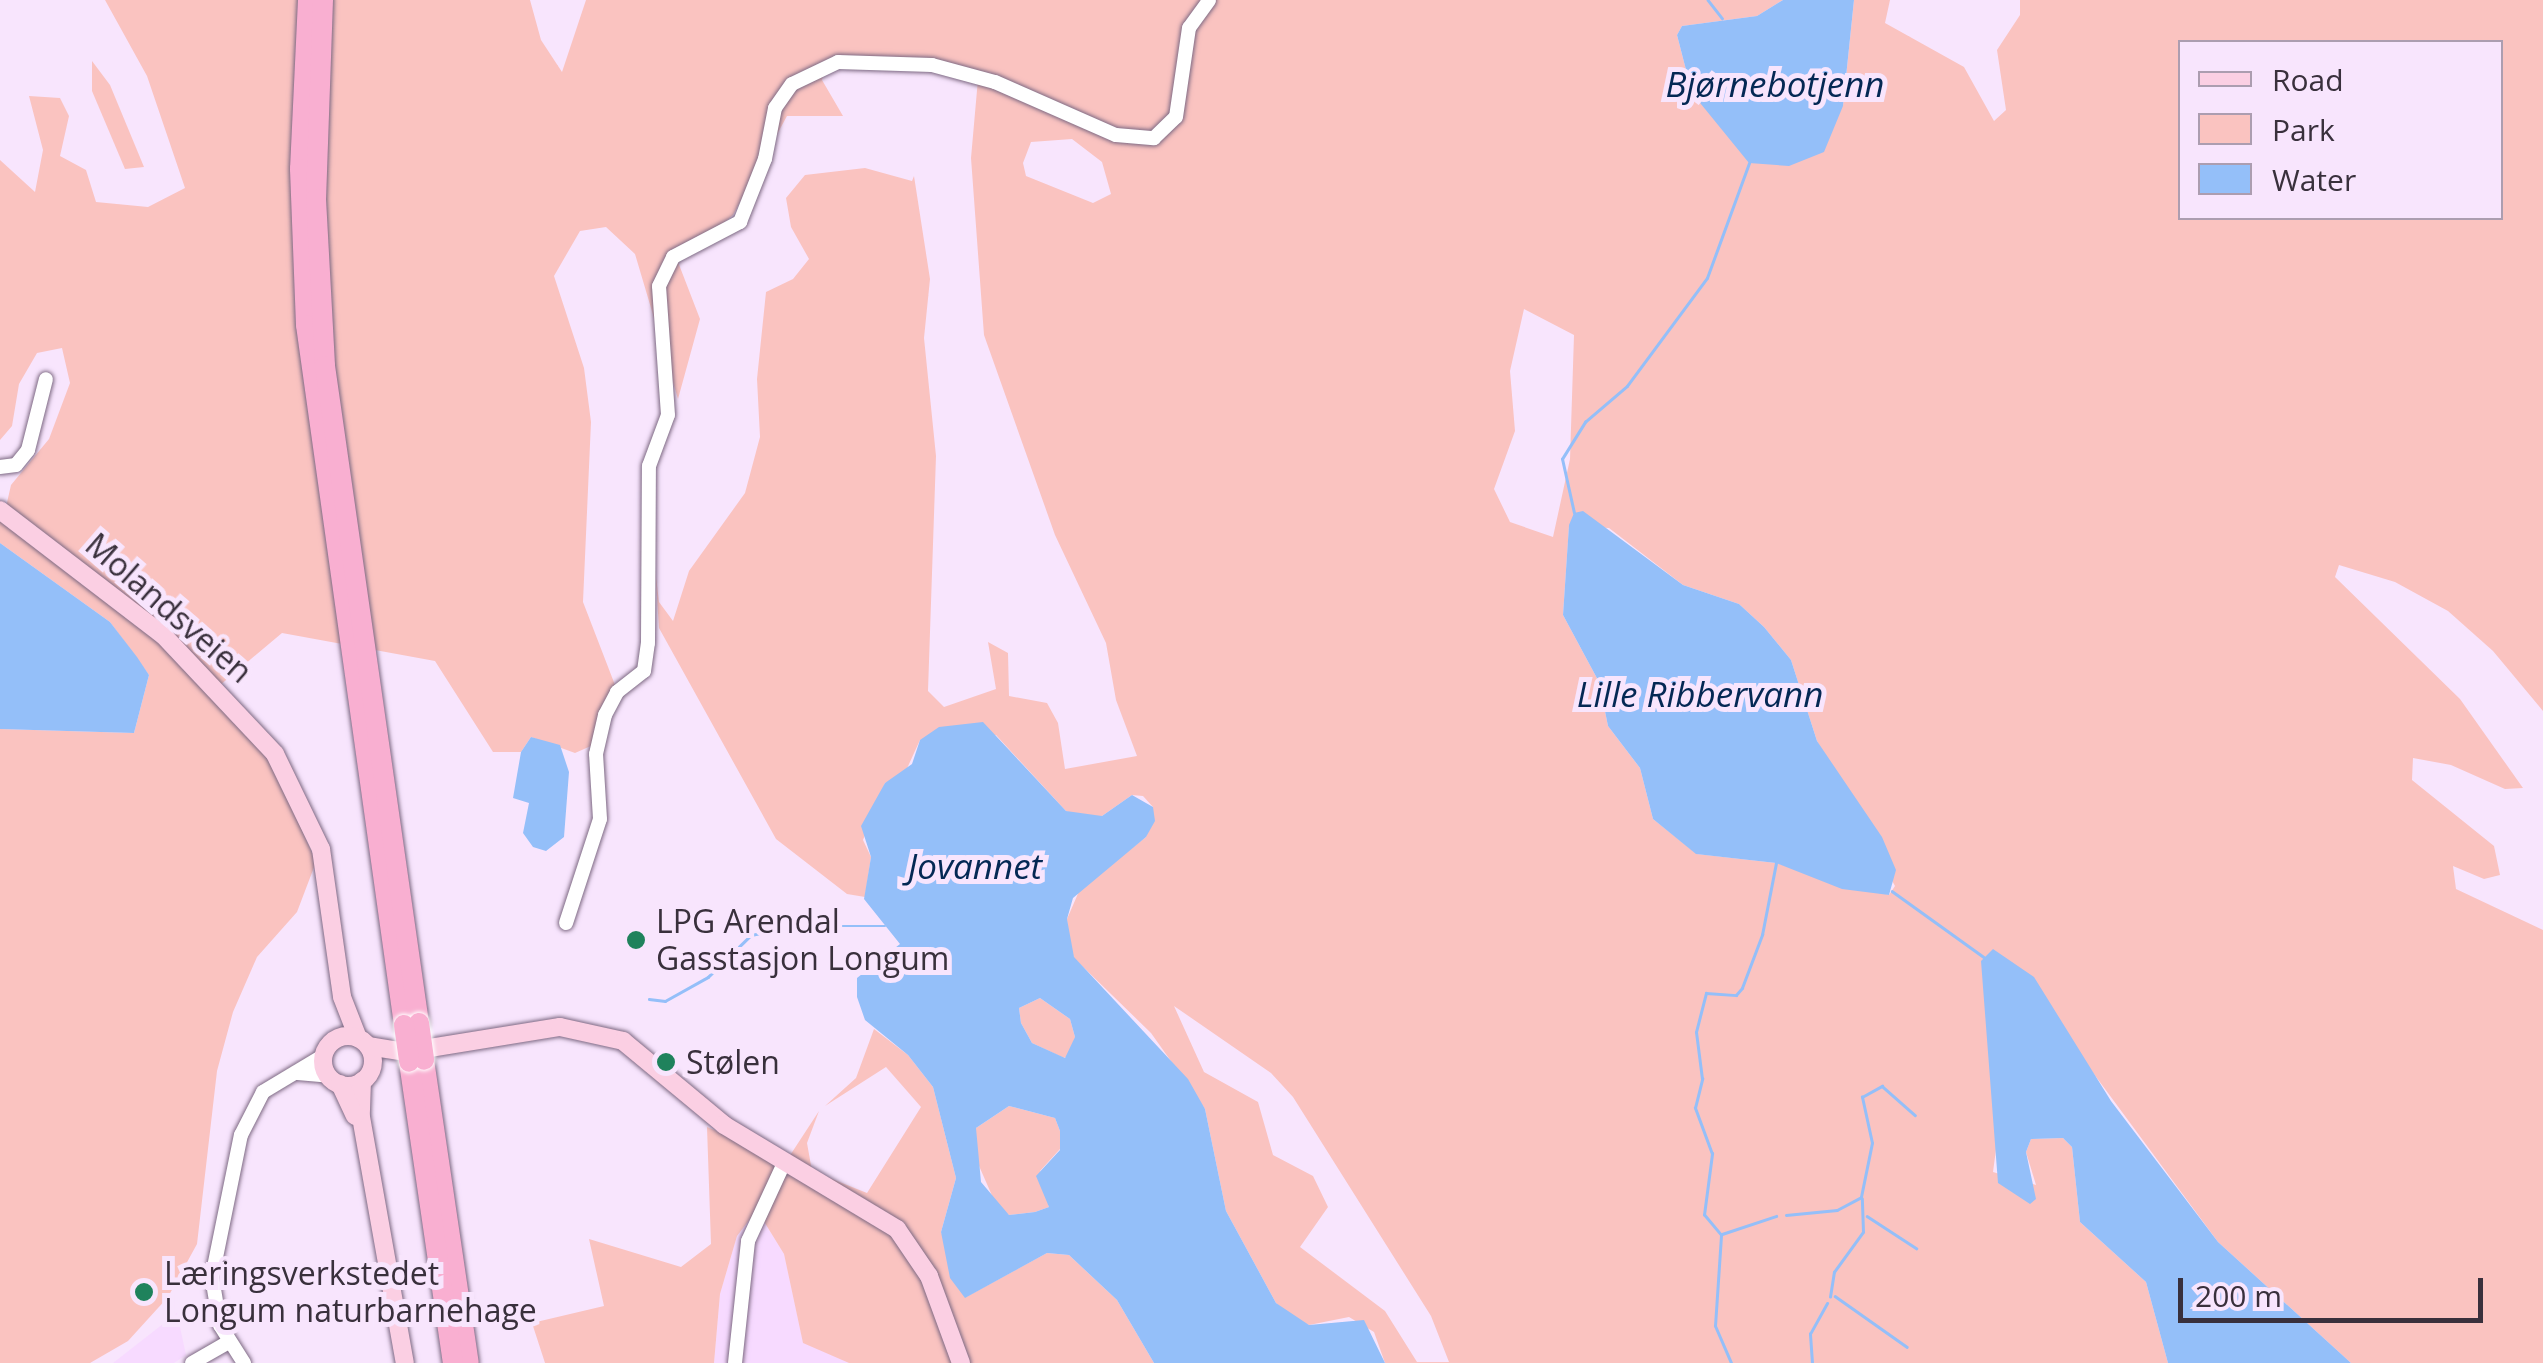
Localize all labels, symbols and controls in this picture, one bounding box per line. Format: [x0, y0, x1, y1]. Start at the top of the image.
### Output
legend [2178, 40, 2503, 220]
text: Road [2272, 59, 2344, 100]
water label: Bjørnebotjenn [1665, 63, 1885, 105]
text: Park [2272, 109, 2335, 150]
text: Water [2272, 159, 2356, 200]
street label: Molandsveien [78, 525, 260, 691]
water label: Lille Ribbervann [1577, 673, 1823, 715]
water label: Jovannet [908, 845, 1042, 887]
place label: LPG Arendal Gasstasjon Longum [656, 903, 949, 978]
marker: LPG Arendal Gasstasjon Longum [625, 929, 647, 951]
place label: Stølen [686, 1043, 780, 1081]
marker: Stølen [655, 1051, 677, 1073]
place label: Læringsverkstedet Longum naturbarnehage [164, 1255, 537, 1330]
scale bar [2183, 1258, 2488, 1320]
text: 200 m [2195, 1275, 2282, 1316]
marker: Læringsverkstedet Longum naturbarnehage [133, 1281, 155, 1303]

